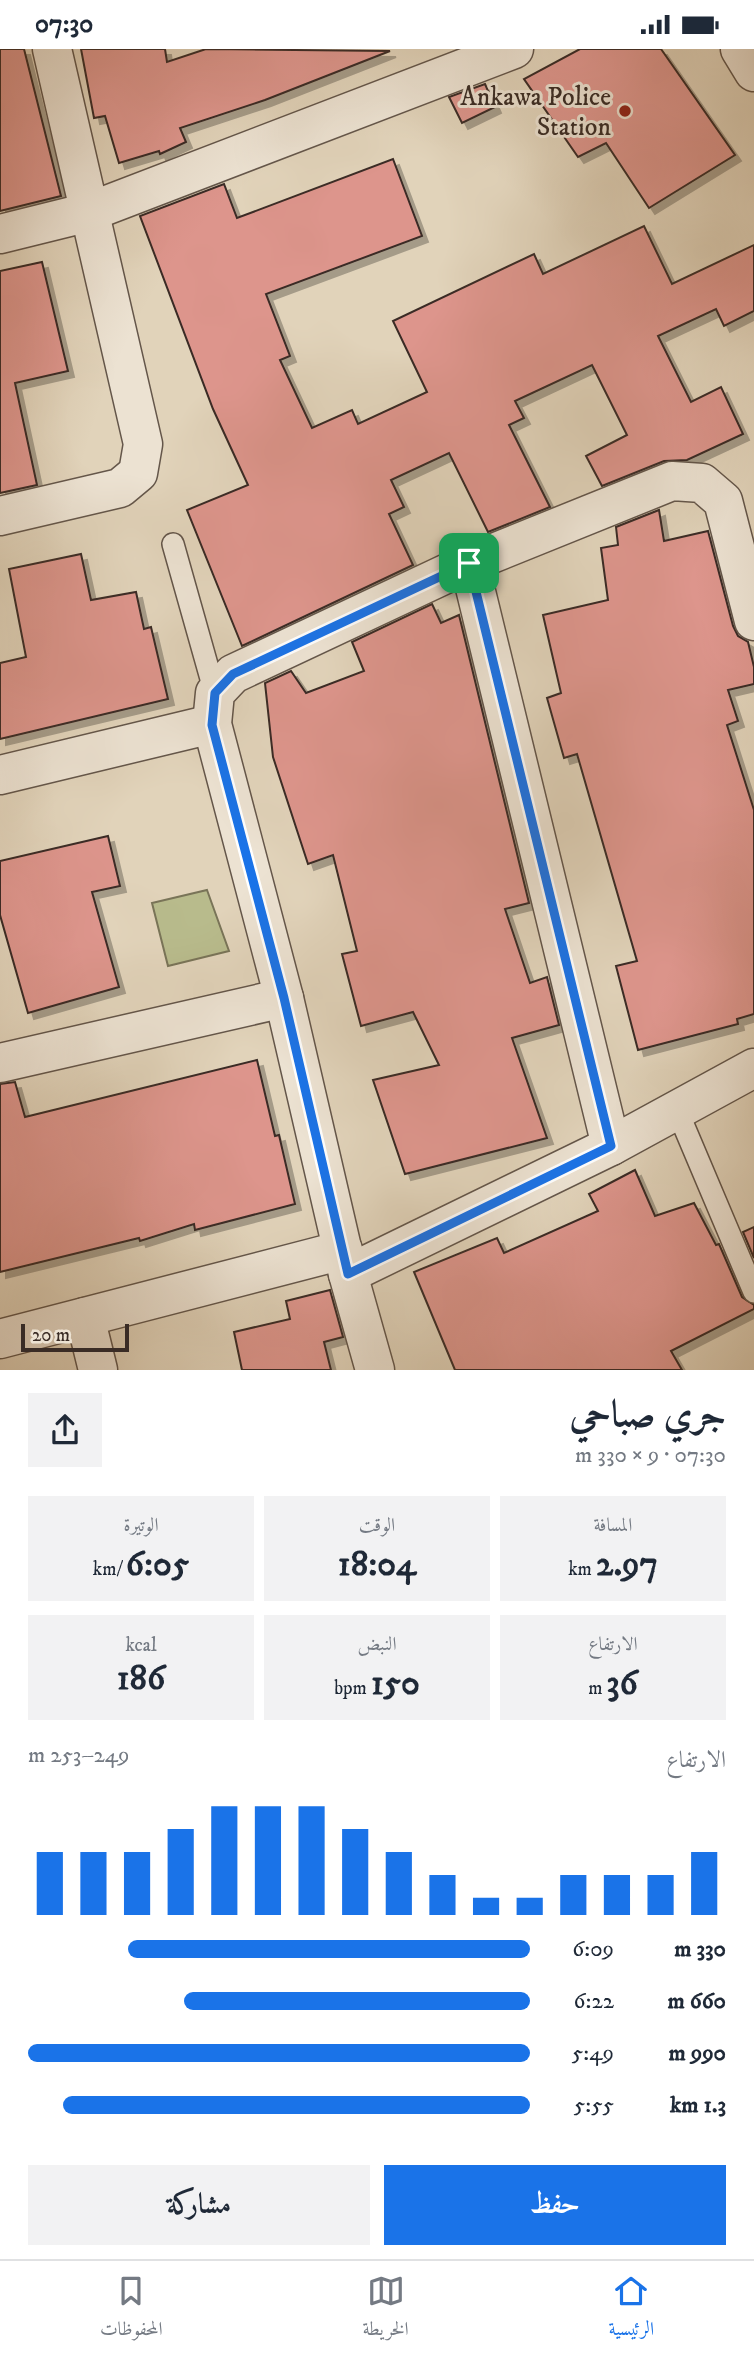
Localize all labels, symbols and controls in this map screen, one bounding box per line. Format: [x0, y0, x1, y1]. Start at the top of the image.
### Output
text: 07:30 [35, 8, 93, 41]
place label: Ankawa Police Station [460, 81, 611, 144]
marker: Ankawa Police Station [617, 103, 633, 119]
pin [439, 533, 499, 593]
icon: arrive [450, 544, 488, 582]
scale bar [21, 1321, 130, 1353]
text: 20 m [32, 1324, 70, 1347]
text: جري صباحي [569, 1391, 726, 1439]
button: share [28, 1393, 102, 1467]
text: 07:30 · 9 × 330 m [575, 1441, 726, 1470]
text: الوتيرة [123, 1514, 159, 1537]
text: الوقت [359, 1514, 395, 1537]
text: المسافة [594, 1514, 632, 1537]
text: 6:05 [126, 1543, 189, 1587]
text: 18:04 [338, 1543, 416, 1587]
text: 2.97 [596, 1543, 658, 1587]
text: /km [93, 1558, 126, 1581]
text: km [568, 1558, 596, 1581]
text: النبض [357, 1633, 397, 1656]
text: الارتفاع [588, 1633, 638, 1656]
text: kcal [125, 1634, 157, 1657]
text: 186 [117, 1657, 165, 1701]
text: 150 [371, 1662, 420, 1706]
text: 36 [607, 1662, 638, 1706]
text: bpm [334, 1677, 371, 1700]
text: m [588, 1677, 607, 1700]
text: 249–253 m [28, 1741, 130, 1770]
text: الارتفاع [666, 1746, 726, 1775]
text: 6:09 [572, 1935, 614, 1964]
text: 330 m [674, 1935, 726, 1964]
text: 6:22 [573, 1987, 614, 2016]
text: 660 m [667, 1987, 726, 2016]
text: 5:49 [572, 2039, 614, 2068]
text: 990 m [668, 2039, 726, 2068]
text: 5:55 [574, 2091, 614, 2120]
text: 1.3 km [670, 2091, 726, 2120]
button: مشاركة [28, 2165, 370, 2245]
button: حفظ [384, 2165, 726, 2245]
tab: المحفوظات [100, 2272, 163, 2347]
tab: الخريطة [362, 2272, 409, 2347]
tab: الرئيسية [608, 2272, 654, 2347]

